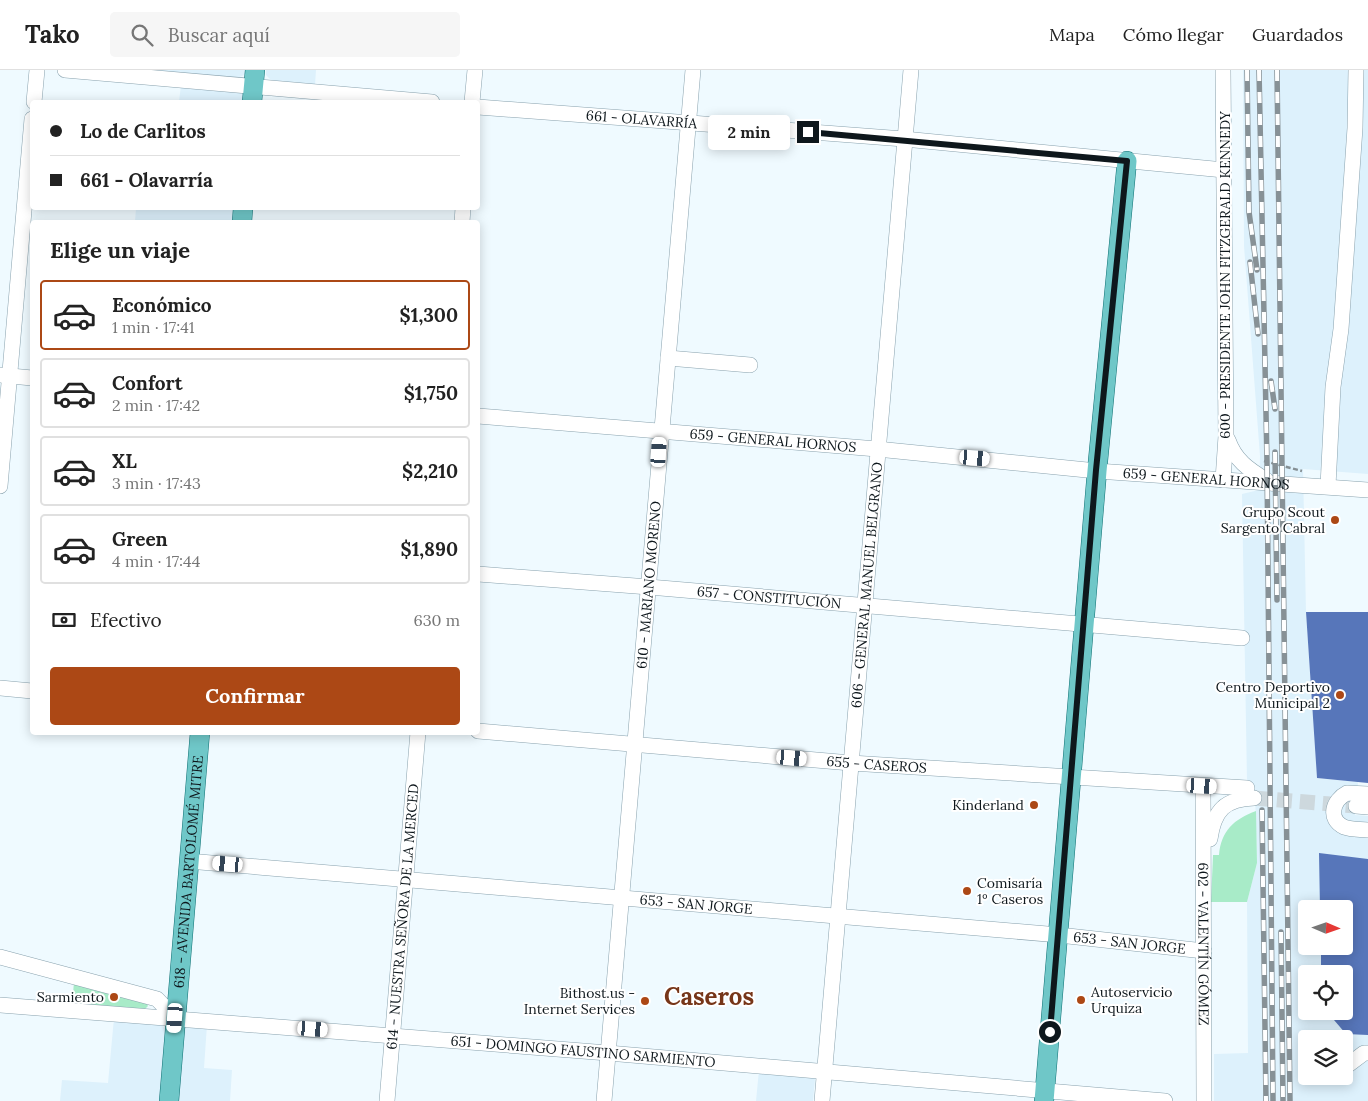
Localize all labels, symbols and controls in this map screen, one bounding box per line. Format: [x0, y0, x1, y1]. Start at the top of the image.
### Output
search box [110, 12, 460, 57]
text: Tako [25, 19, 80, 50]
icon: search [128, 21, 156, 49]
text: Buscar aquí [168, 23, 270, 47]
text: Mapa [1049, 23, 1095, 46]
text: Cómo llegar [1123, 23, 1224, 46]
text: Guardados [1252, 23, 1343, 46]
street label: 661 - OLAVARRÍA [585, 106, 698, 132]
street label: 600 - PRESIDENTE JOHN FITZGERALD KENNEDY [1216, 110, 1234, 439]
callout: 2 min [708, 114, 790, 150]
text: Lo de Carlitos [80, 119, 206, 143]
route end [797, 121, 819, 143]
text: 2 min [728, 122, 770, 142]
text: 661 - Olavarría [80, 168, 213, 192]
text: Elige un viaje [50, 236, 190, 264]
icon: car [52, 293, 97, 338]
text: Económico [112, 293, 212, 317]
text: $1,300 [400, 303, 458, 327]
text: 1 min · 17:41 [112, 317, 195, 337]
icon: car [52, 371, 97, 416]
text: Confort [112, 371, 183, 395]
text: $1,750 [404, 381, 458, 405]
text: 2 min · 17:42 [112, 395, 200, 415]
street label: 659 - GENERAL HORNOS [689, 425, 857, 456]
car [650, 437, 667, 467]
icon: car [52, 449, 97, 494]
text: XL [112, 449, 137, 473]
car [959, 449, 990, 467]
text: $2,210 [402, 459, 458, 483]
street label: 606 - GENERAL MANUEL BELGRANO [847, 461, 886, 709]
street label: 659 - GENERAL HORNOS [1122, 464, 1290, 493]
text: 3 min · 17:43 [112, 473, 201, 493]
street label: 610 - MARIANO MORENO [632, 500, 665, 670]
place label: Grupo Scout Sargento Cabral [1221, 503, 1326, 537]
marker: Grupo Scout Sargento Cabral [1329, 514, 1341, 526]
icon: car [52, 527, 97, 572]
text: Green [112, 527, 168, 551]
text: $1,890 [400, 537, 458, 561]
text: 4 min · 17:44 [112, 551, 200, 571]
street label: 657 - CONSTITUCIÓN [696, 582, 842, 613]
icon: cash [50, 606, 78, 634]
text: Efectivo [90, 608, 162, 632]
text: 630 m [413, 610, 460, 630]
button: Confirmar [50, 667, 460, 725]
place label: Centro Deportivo Municipal 2 [1216, 678, 1330, 712]
marker: Centro Deportivo Municipal 2 [1334, 689, 1346, 701]
car [776, 749, 807, 767]
street label: 655 - CASEROS [826, 752, 927, 777]
street label: 618 - AVENIDA BARTOLOMÉ MITRE [170, 754, 207, 989]
car [1186, 778, 1217, 794]
street label: 614 - NUESTRA SEÑORA DE LA MERCED [382, 783, 423, 1050]
place label: Kinderland [952, 796, 1024, 814]
marker: Kinderland [1028, 799, 1040, 811]
car [212, 855, 243, 873]
street label: 602 - VALENTÍN GÓMEZ [1194, 862, 1213, 1026]
place label: Comisaría 1° Caseros [977, 874, 1043, 908]
marker: Comisaría 1° Caseros [961, 885, 973, 897]
street label: 653 - SAN JORGE [639, 890, 754, 918]
north arrow [1298, 900, 1352, 955]
map controls [1298, 900, 1353, 1085]
street label: 653 - SAN JORGE [1072, 928, 1187, 958]
button: locate [1298, 965, 1353, 1020]
district label: Caseros [664, 981, 754, 1012]
place label: Autoservicio Urquiza [1090, 983, 1173, 1017]
place label: Bithost.us - Internet Services [524, 984, 635, 1018]
place label: Sarmiento [37, 988, 104, 1006]
marker: Sarmiento [108, 991, 120, 1003]
marker: Autoservicio Urquiza [1075, 994, 1087, 1006]
marker: Bithost.us - Internet Services [639, 995, 651, 1007]
car [166, 1003, 183, 1033]
car [297, 1020, 328, 1038]
route start [1039, 1021, 1061, 1043]
button: layers [1298, 1030, 1353, 1085]
street label: 651 - DOMINGO FAUSTINO SARMIENTO [450, 1032, 716, 1071]

